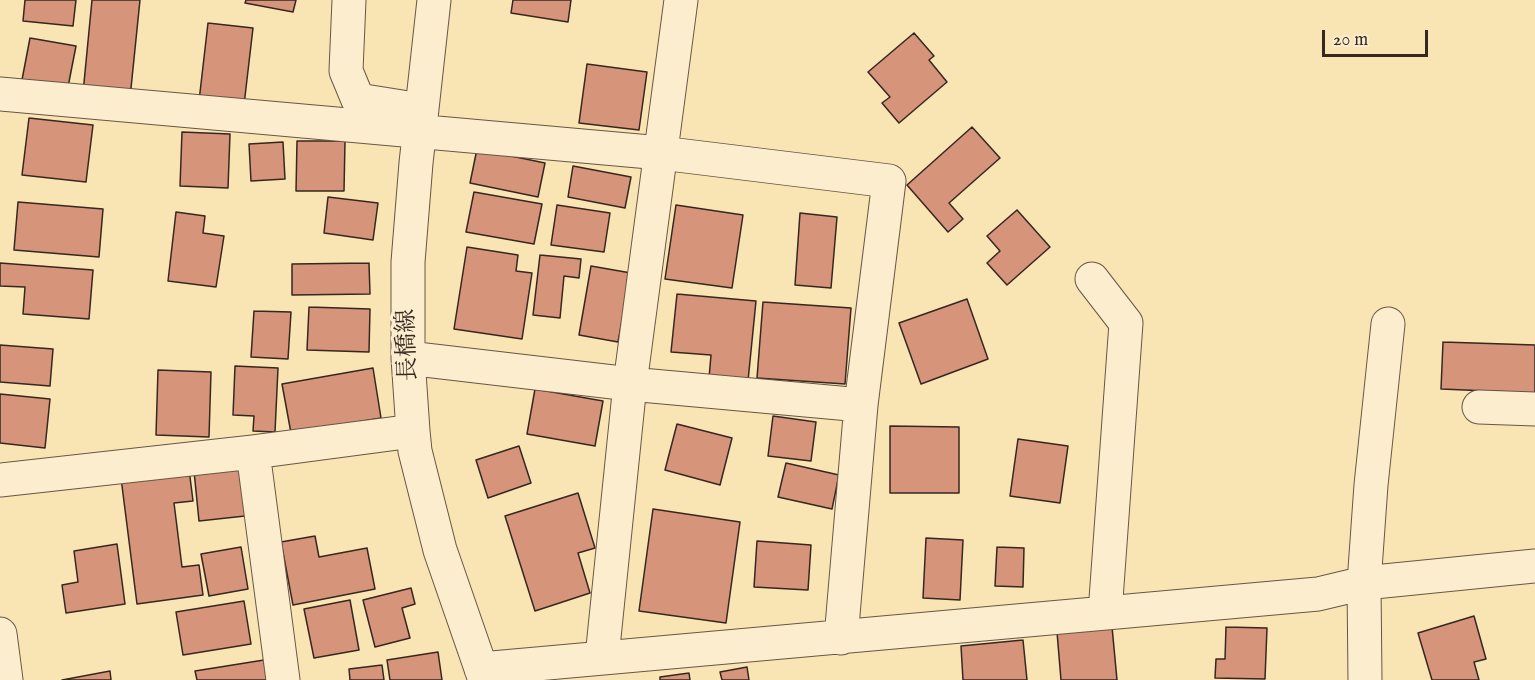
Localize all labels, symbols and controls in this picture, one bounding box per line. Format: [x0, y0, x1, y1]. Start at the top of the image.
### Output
scale bar [1325, 18, 1432, 56]
text: 20 m [1333, 29, 1368, 52]
street label: 長橋線 [393, 309, 425, 381]

